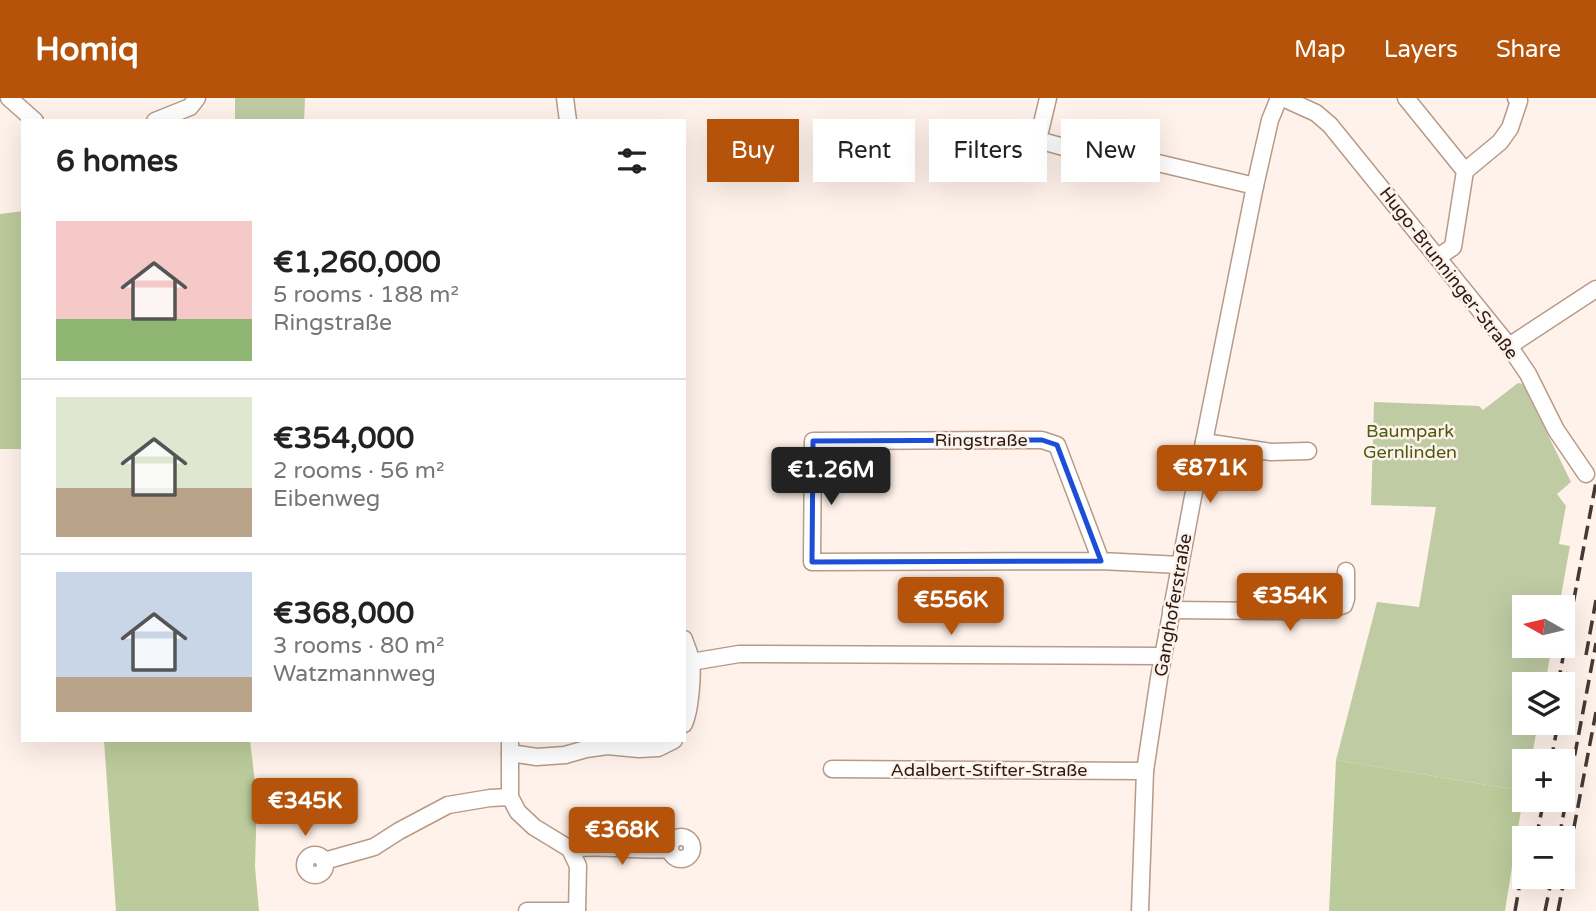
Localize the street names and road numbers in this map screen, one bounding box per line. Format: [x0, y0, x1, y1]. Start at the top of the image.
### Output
street label: Hugo-Brunninger-Straße [1375, 182, 1523, 364]
street label: Ringstraße [934, 429, 1028, 451]
street label: Ganghoferstraße [1150, 532, 1196, 678]
street label: Adalbert-Stifter-Straße [891, 759, 1087, 781]

